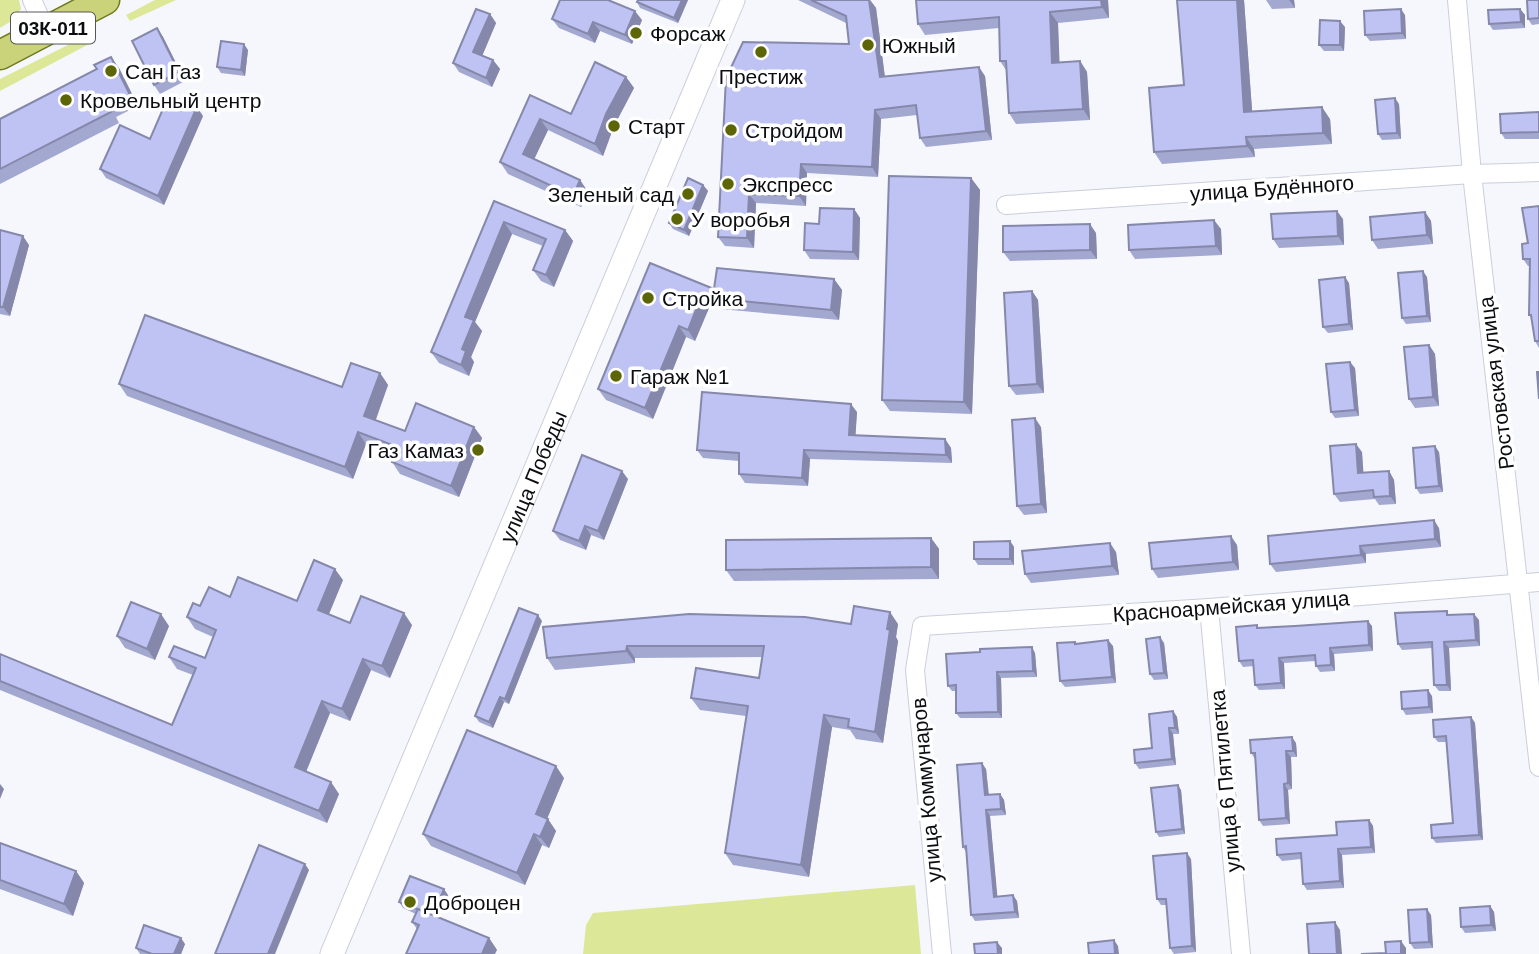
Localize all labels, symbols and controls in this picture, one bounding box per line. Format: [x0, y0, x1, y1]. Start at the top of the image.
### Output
road number: 03К-011 [11, 12, 95, 44]
place label: Форсаж [650, 22, 726, 45]
marker: Форсаж [628, 25, 644, 41]
place label: Южный [882, 34, 956, 57]
marker: Южный [860, 37, 876, 53]
marker: Престиж [753, 44, 769, 60]
place label: Сан Газ [125, 60, 201, 83]
marker: Сан Газ [103, 63, 119, 79]
place label: Престиж [719, 65, 803, 88]
place label: Кровельный центр [80, 89, 261, 112]
marker: Кровельный центр [58, 92, 74, 108]
place label: Старт [628, 115, 685, 138]
marker: Старт [606, 118, 622, 134]
place label: Стройдом [745, 119, 843, 142]
marker: Стройдом [723, 122, 739, 138]
street label: улица Будённого [1189, 171, 1355, 205]
place label: Экспресс [742, 173, 833, 196]
marker: Экспресс [720, 176, 736, 192]
place label: Зеленый сад [548, 183, 674, 206]
marker: Зеленый сад [680, 186, 696, 202]
place label: У воробья [691, 208, 790, 231]
marker: У воробья [669, 211, 685, 227]
place label: Стройка [662, 287, 744, 310]
marker: Стройка [640, 290, 656, 306]
street label: Ростовская улица [1474, 295, 1518, 471]
place label: Гараж №1 [630, 365, 729, 388]
marker: Гараж №1 [608, 368, 624, 384]
street label: улица Победы [495, 407, 571, 546]
place label: Газ Камаз [367, 439, 464, 462]
marker: Газ Камаз [470, 442, 486, 458]
street label: Красноармейская улица [1112, 586, 1350, 626]
street label: улица 6 Пятилетка [1206, 688, 1244, 873]
street label: улица Коммунаров [906, 697, 946, 883]
place label: Доброцен [424, 891, 521, 914]
marker: Доброцен [402, 894, 418, 910]

